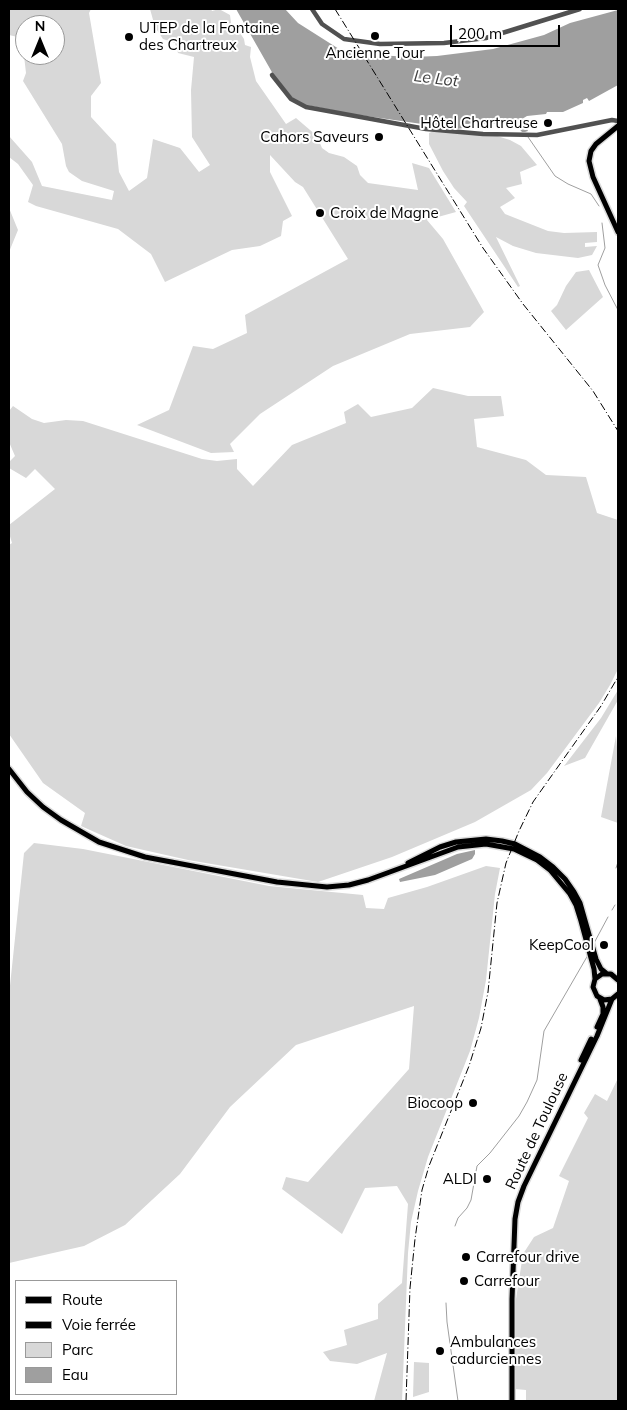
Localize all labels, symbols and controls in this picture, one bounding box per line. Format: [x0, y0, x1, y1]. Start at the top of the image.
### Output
north arrow [15, 15, 65, 65]
scale bar [452, 15, 562, 47]
text: N [35, 17, 45, 35]
place label: UTEP de la Fontaine des Chartreux [139, 19, 279, 54]
text: 200 m [458, 24, 502, 43]
marker: Ancienne Tour [369, 30, 381, 42]
marker: UTEP de la Fontaine des Chartreux [123, 31, 135, 43]
place label: Ancienne Tour [325, 44, 425, 62]
water label: Le Lot [413, 67, 459, 91]
place label: Hôtel Chartreuse [420, 114, 538, 132]
marker: Hôtel Chartreuse [542, 117, 554, 129]
place label: Cahors Saveurs [260, 128, 369, 146]
marker: Cahors Saveurs [373, 131, 385, 143]
place label: Croix de Magne [330, 204, 439, 222]
marker: Croix de Magne [314, 207, 326, 219]
place label: KeepCool [529, 936, 594, 954]
marker: KeepCool [598, 939, 610, 951]
street label: Route de Toulouse [502, 1070, 572, 1192]
place label: Biocoop [407, 1094, 463, 1112]
marker: Biocoop [467, 1097, 479, 1109]
place label: ALDI [443, 1170, 477, 1188]
marker: ALDI [481, 1173, 493, 1185]
place label: Carrefour drive [476, 1248, 579, 1266]
marker: Carrefour drive [460, 1251, 472, 1263]
place label: Carrefour [474, 1272, 539, 1290]
marker: Carrefour [458, 1275, 470, 1287]
legend [15, 1280, 178, 1395]
text: Route [62, 1290, 103, 1309]
text: Voie ferrée [62, 1315, 136, 1334]
place label: Ambulances cadurciennes [450, 1333, 542, 1368]
text: Parc [62, 1340, 93, 1359]
marker: Ambulances cadurciennes [434, 1345, 446, 1357]
text: Eau [62, 1365, 88, 1384]

